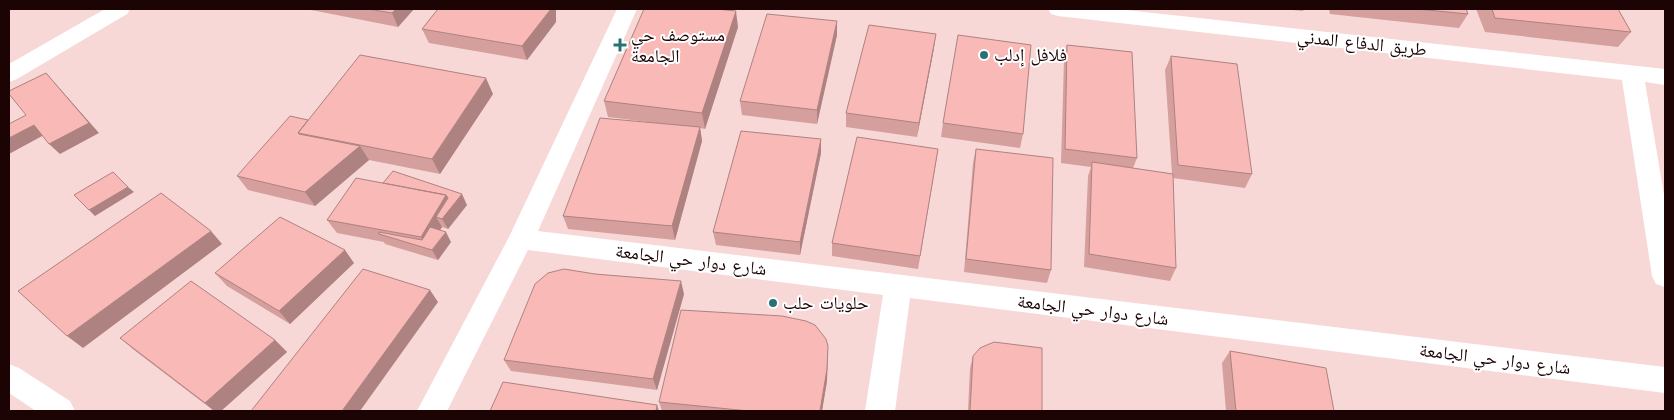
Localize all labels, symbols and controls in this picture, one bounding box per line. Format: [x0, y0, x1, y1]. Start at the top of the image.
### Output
place label: مستوصف حي الجامعة [631, 24, 725, 66]
street label: طريق الدفاع المدني [1296, 25, 1428, 64]
marker: مستوصف حي الجامعة [613, 38, 627, 52]
place label: فلافل إدلب [994, 44, 1067, 67]
marker: فلافل إدلب [978, 49, 990, 61]
street label: شارع دوار حي الجامعة [614, 240, 768, 284]
street label: شارع دوار حي الجامعة [1016, 290, 1170, 334]
place label: حلويات حلب [783, 292, 869, 314]
marker: حلويات حلب [767, 297, 779, 309]
street label: شارع دوار حي الجامعة [1418, 339, 1572, 383]

